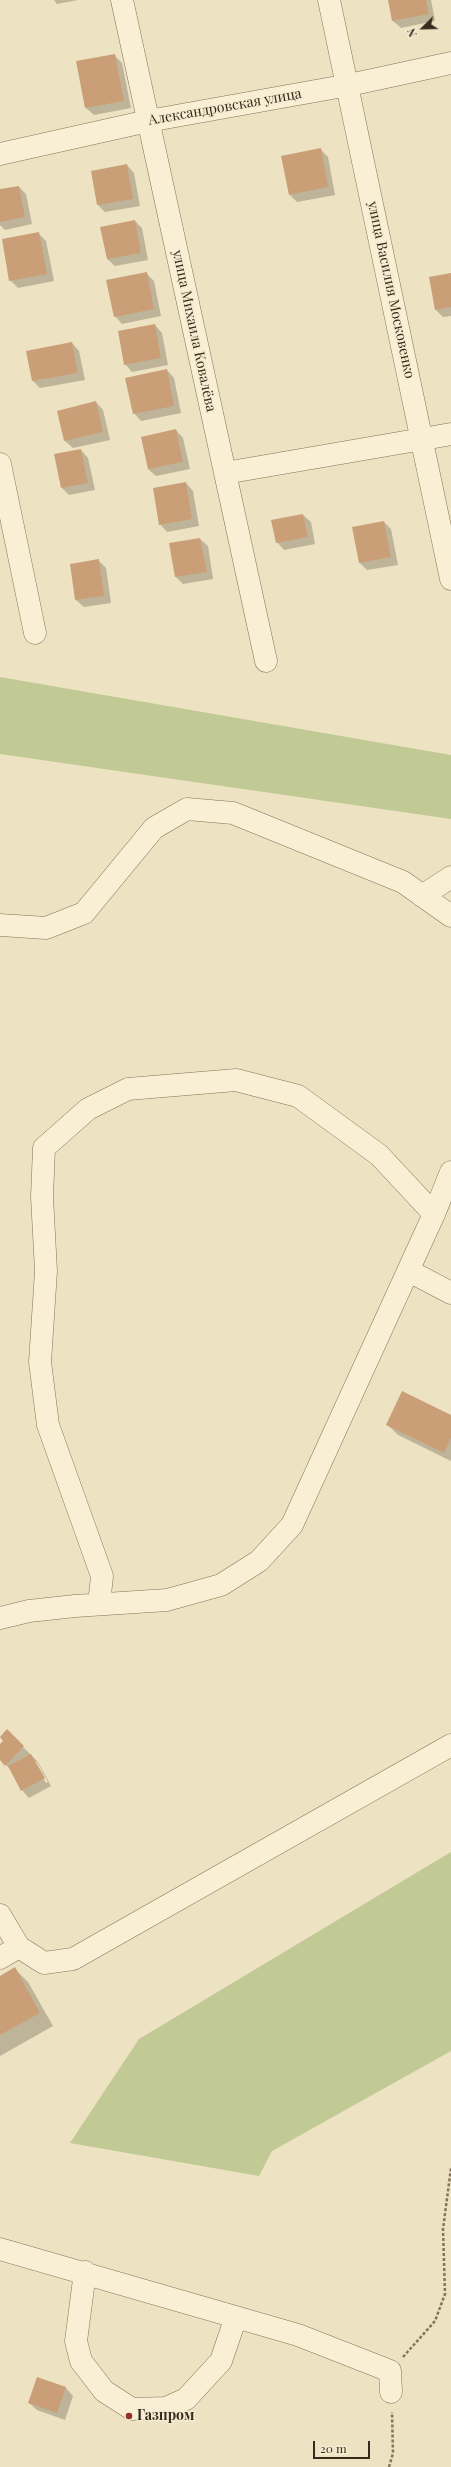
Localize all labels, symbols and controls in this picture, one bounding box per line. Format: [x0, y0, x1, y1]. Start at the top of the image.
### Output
north arrow [403, 8, 443, 48]
text: N [403, 26, 420, 39]
street label: Александровская улица [147, 85, 303, 129]
street label: улица Василия Московенко [364, 200, 418, 380]
street label: улица Михаила Ковалёва [169, 249, 219, 413]
place label: Газпром [137, 2408, 194, 2424]
marker: Газпром [124, 2411, 134, 2421]
scale bar [315, 2433, 372, 2459]
text: 20 m [320, 2440, 347, 2456]

